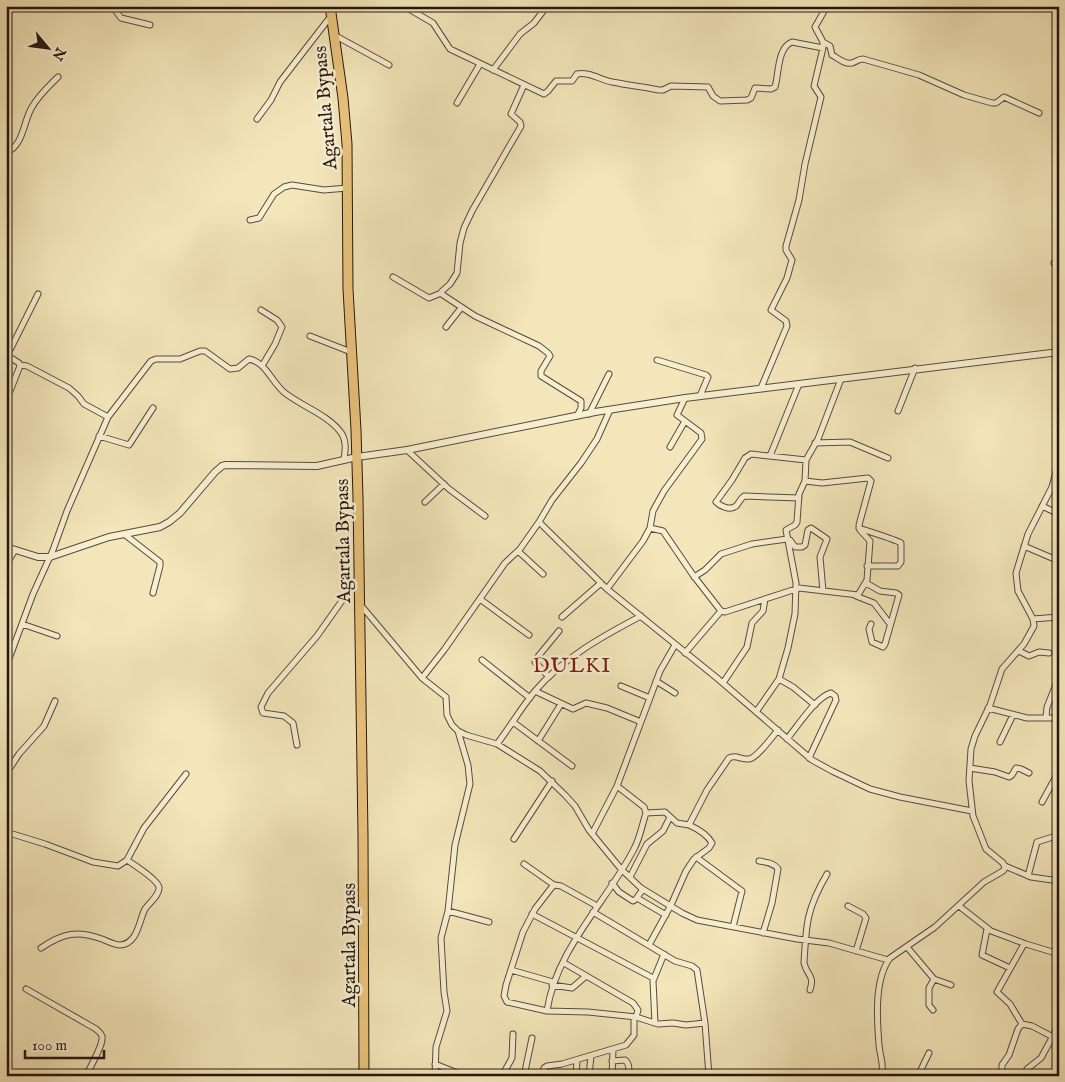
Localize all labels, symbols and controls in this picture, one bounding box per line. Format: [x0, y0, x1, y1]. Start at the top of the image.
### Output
north arrow [22, 22, 72, 72]
text: N [48, 43, 70, 63]
street label: Agartala Bypass [309, 45, 343, 172]
street label: Agartala Bypass [331, 479, 357, 604]
district label: DULKI [533, 653, 611, 680]
street label: Agartala Bypass [338, 883, 362, 1008]
scale bar [25, 1027, 104, 1059]
text: 100 m [32, 1036, 68, 1055]

